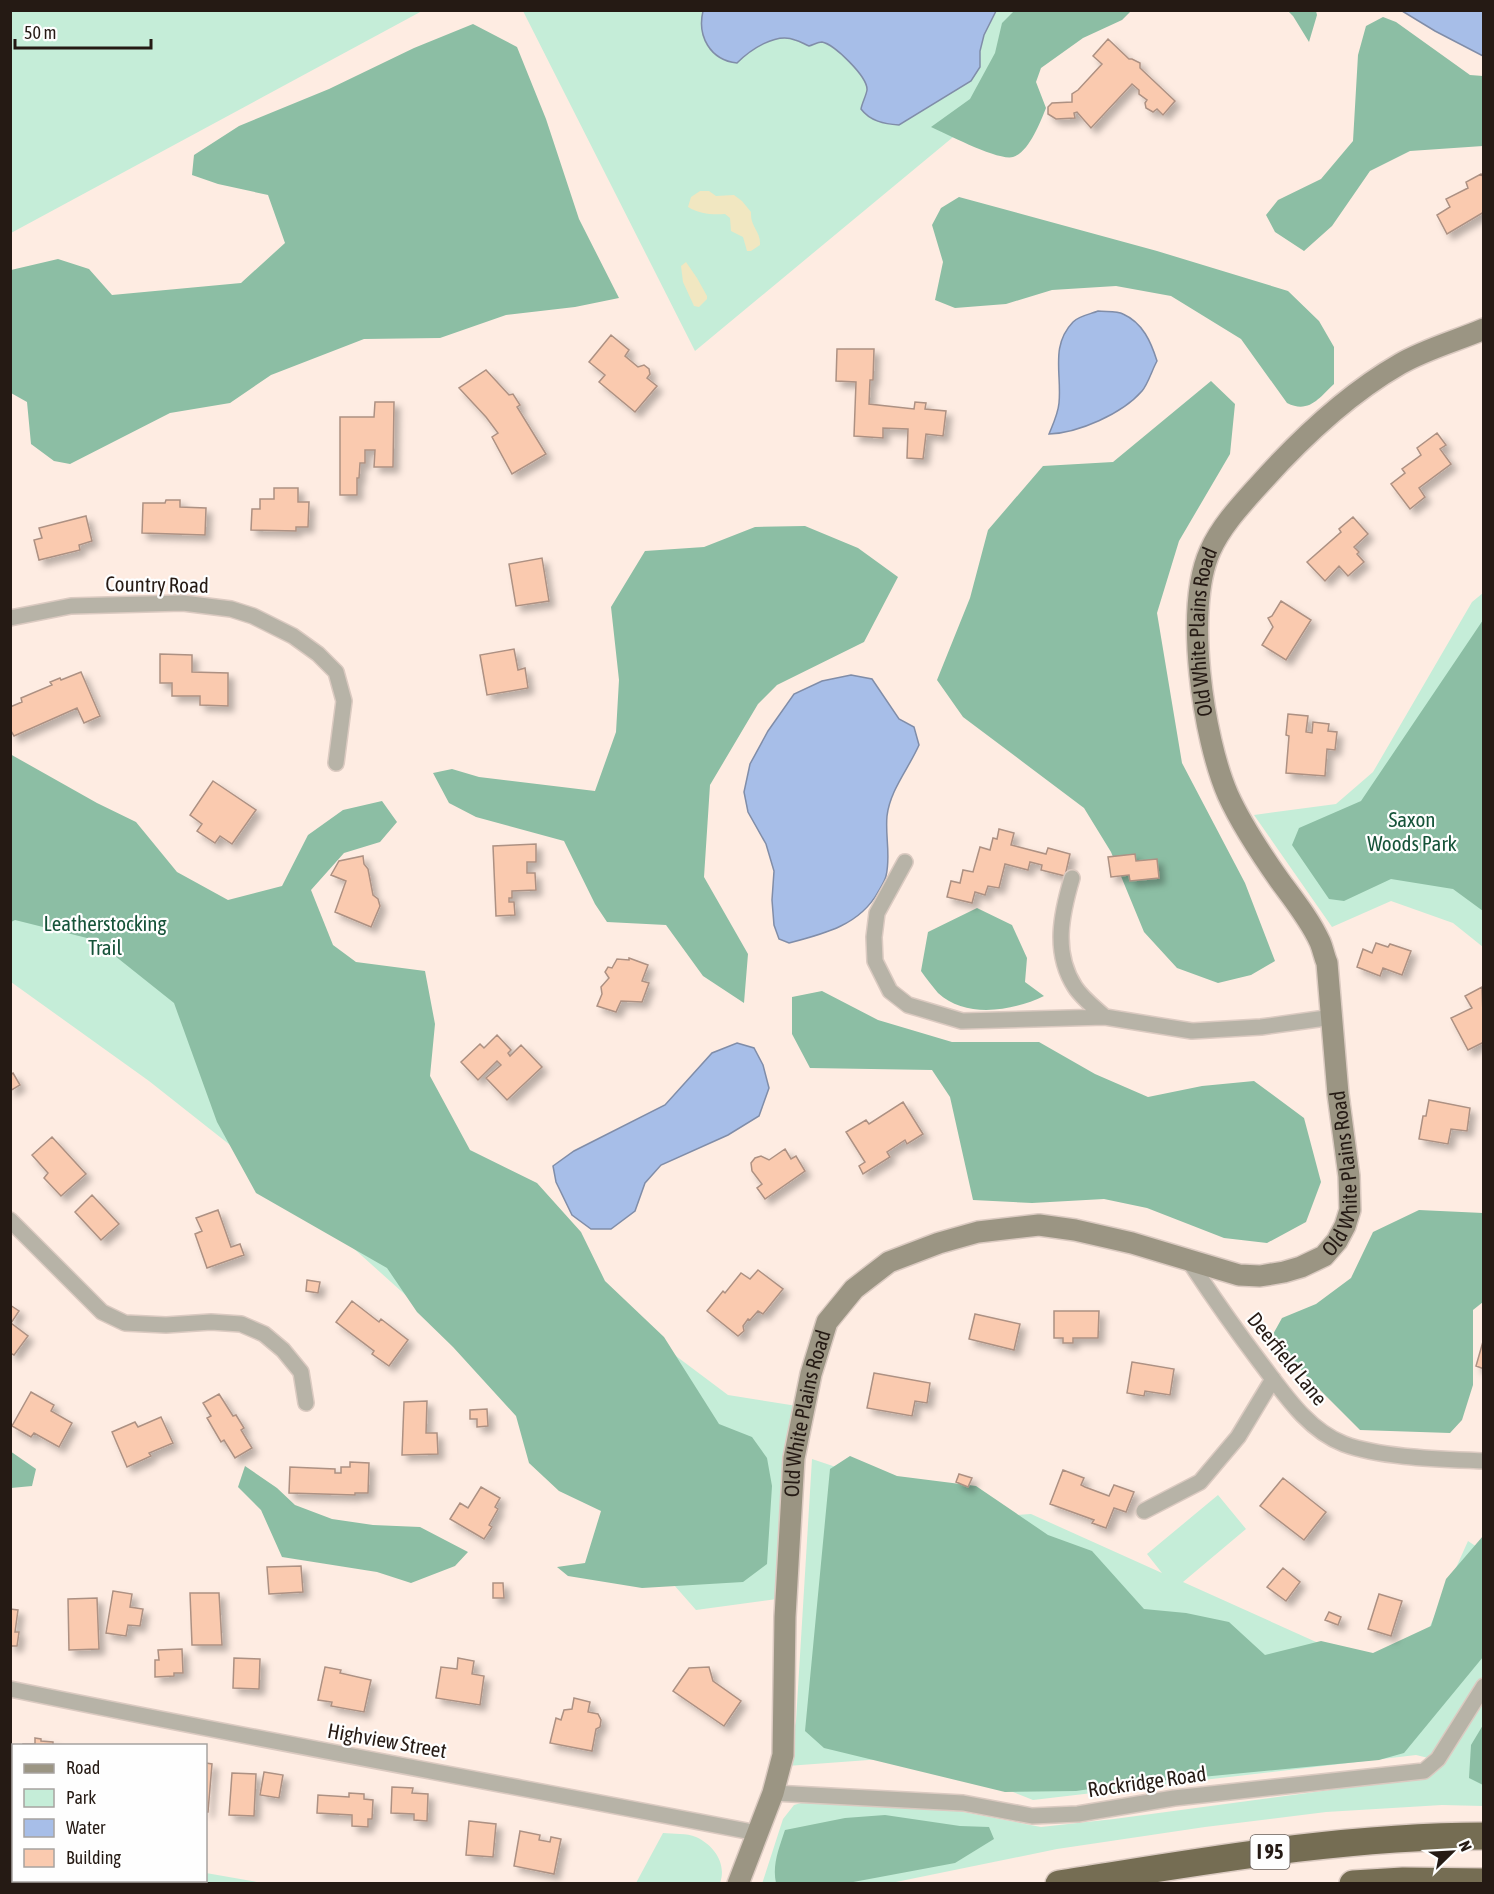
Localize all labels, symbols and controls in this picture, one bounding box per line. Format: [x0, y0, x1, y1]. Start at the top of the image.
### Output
scale bar [15, 12, 152, 50]
text: 50 m [24, 22, 56, 43]
street label: Old White Plains Road [1185, 543, 1221, 719]
street label: Country Road [105, 571, 209, 597]
park label: Saxon Woods Park [1367, 807, 1457, 855]
park label: Leatherstocking Trail [44, 911, 166, 959]
street label: Old White Plains Road [1316, 1089, 1361, 1261]
street label: Deerfield Lane [1243, 1307, 1333, 1410]
street label: Old White Plains Road [779, 1327, 835, 1498]
street label: Highview Street [326, 1718, 449, 1762]
legend [12, 1744, 207, 1882]
text: Road [66, 1757, 100, 1778]
street label: Rockridge Road [1086, 1761, 1208, 1801]
text: Park [66, 1787, 96, 1808]
text: Water [66, 1817, 106, 1838]
north arrow [1422, 1822, 1482, 1882]
road number: I 95 [1250, 1835, 1290, 1869]
text: N [1456, 1838, 1476, 1854]
text: Building [66, 1847, 121, 1868]

